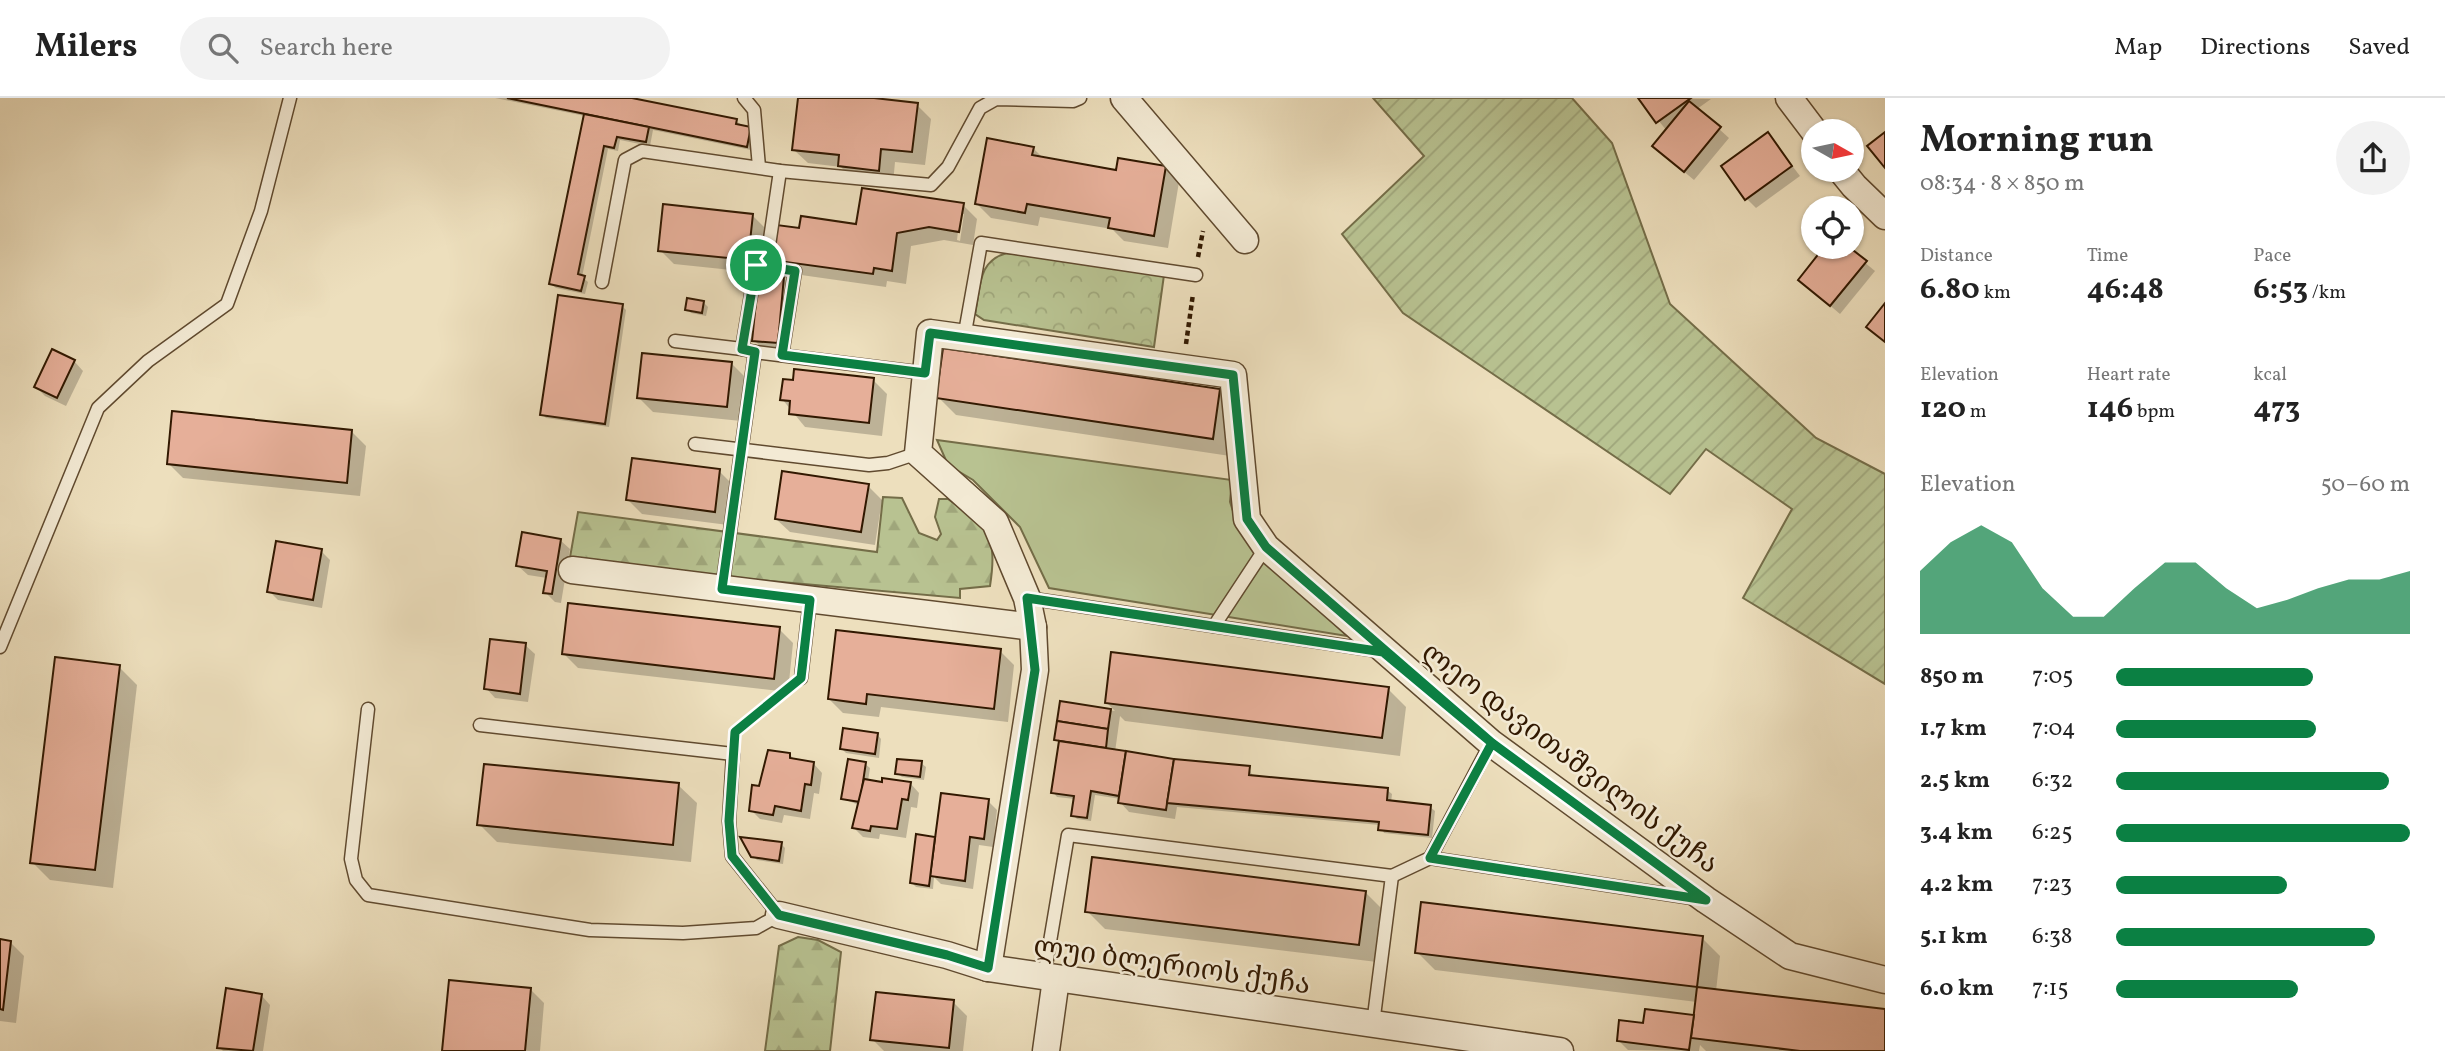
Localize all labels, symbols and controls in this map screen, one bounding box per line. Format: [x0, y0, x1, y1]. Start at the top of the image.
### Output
search box [180, 17, 670, 80]
text: Milers [35, 25, 138, 71]
icon: search [204, 29, 242, 67]
text: Search here [260, 30, 393, 66]
text: Map [2114, 31, 2162, 65]
text: Directions [2200, 31, 2310, 65]
text: Saved [2348, 31, 2410, 65]
text: Morning run [1920, 115, 2154, 168]
north arrow [1801, 119, 1864, 182]
map controls [1801, 119, 1864, 259]
button: share [2336, 121, 2410, 195]
text: 08:34 · 8 × 850 m [1920, 168, 2085, 200]
button: locate [1801, 196, 1864, 259]
pin [726, 235, 786, 295]
text: Distance [1920, 243, 1993, 269]
text: Time [2087, 243, 2128, 269]
text: Pace [2253, 243, 2291, 269]
icon: arrive [737, 246, 775, 284]
text: 6.80 [1920, 269, 1980, 311]
text: 46:48 [2087, 269, 2164, 311]
text: 6:53 [2253, 269, 2308, 311]
text: km [1980, 280, 2011, 306]
text: /km [2308, 280, 2346, 306]
text: Elevation [1920, 362, 1999, 388]
text: Heart rate [2087, 362, 2171, 388]
text: kcal [2253, 362, 2287, 388]
text: 120 [1920, 388, 1966, 430]
text: 146 [2087, 388, 2133, 430]
text: 473 [2253, 388, 2300, 430]
text: m [1966, 399, 1987, 425]
text: bpm [2133, 399, 2175, 425]
text: Elevation [1920, 469, 2016, 501]
text: 50–60 m [2321, 469, 2410, 501]
street label: ლეო დავითაშვილის ქუჩა [1413, 634, 1726, 884]
text: 850 m [1920, 661, 1984, 693]
text: 7:05 [2032, 661, 2073, 693]
text: 1.7 km [1920, 713, 1987, 745]
text: 7:04 [2032, 713, 2076, 745]
text: 2.5 km [1920, 765, 1990, 797]
text: 6:32 [2032, 765, 2073, 797]
text: 3.4 km [1920, 817, 1993, 849]
text: 6:25 [2032, 817, 2072, 849]
text: 4.2 km [1920, 869, 1993, 901]
text: 7:23 [2032, 869, 2072, 901]
text: 5.1 km [1920, 921, 1988, 953]
text: 6:38 [2032, 921, 2073, 953]
street label: ლუი ბლერიოს ქუჩა [1031, 928, 1313, 1005]
text: 6.0 km [1920, 973, 1994, 1005]
text: 7:15 [2032, 973, 2069, 1005]

